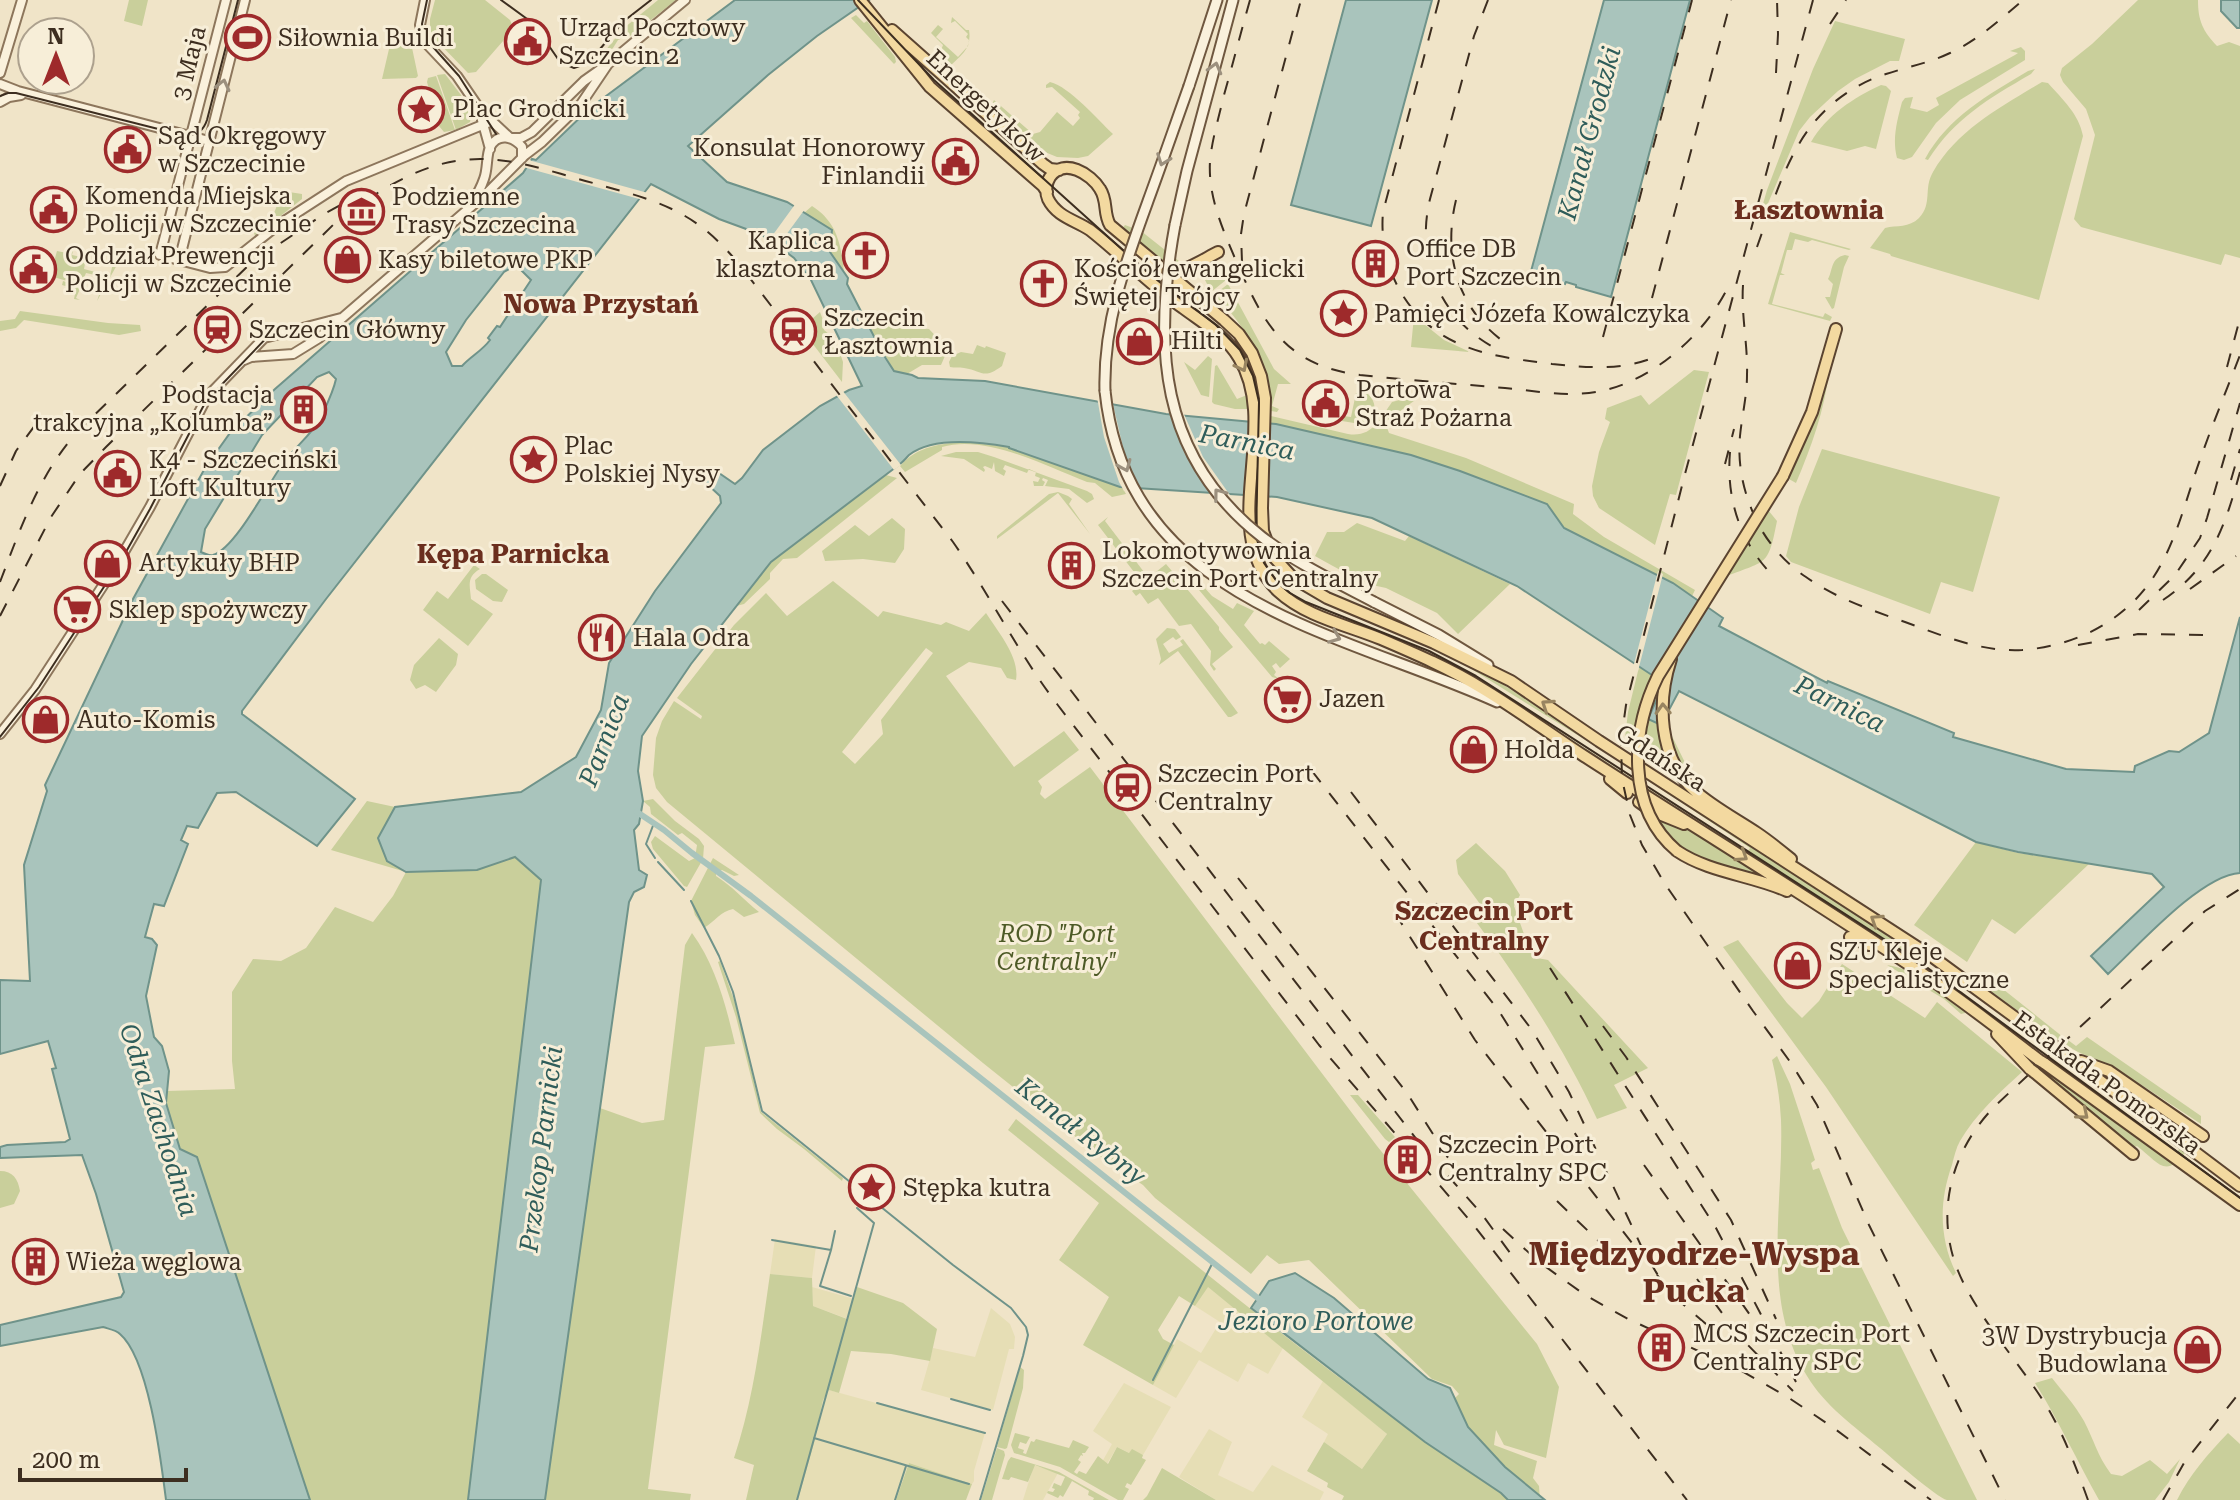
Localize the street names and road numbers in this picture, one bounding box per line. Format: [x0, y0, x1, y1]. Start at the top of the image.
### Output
street label: 3 Maja [166, 23, 212, 103]
street label: Energetyków [921, 44, 1051, 168]
street label: Gdańska [1611, 719, 1711, 797]
street label: Estakada Pomorska [2008, 1005, 2206, 1161]

